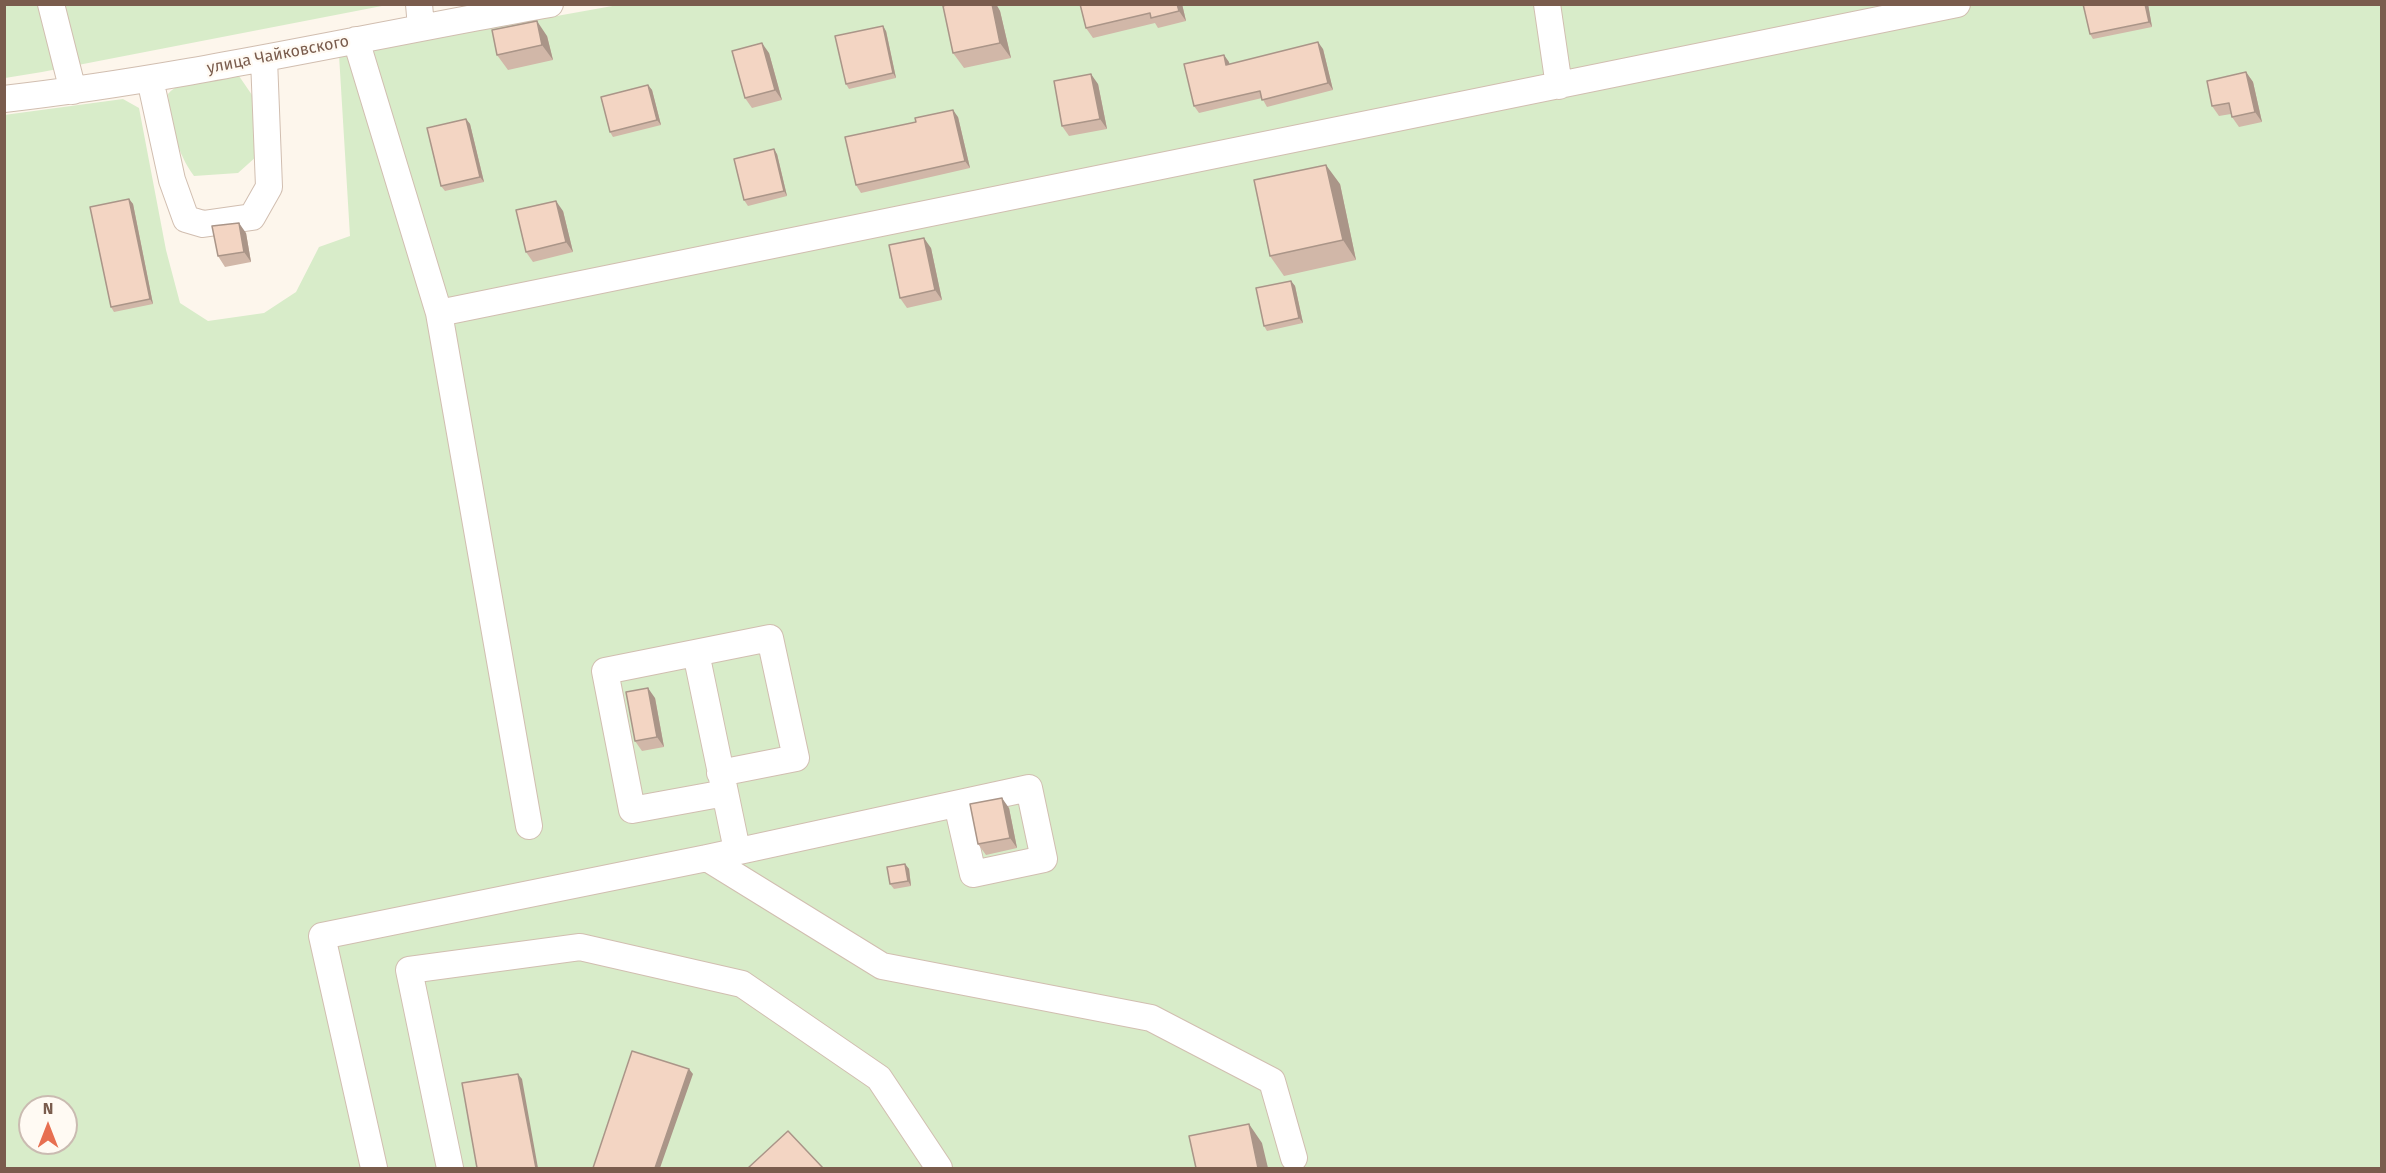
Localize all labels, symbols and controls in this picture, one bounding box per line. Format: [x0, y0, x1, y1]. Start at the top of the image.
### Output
street label: улица Чайковского [205, 32, 351, 78]
north arrow [18, 1095, 78, 1155]
text: N [43, 1099, 53, 1118]

